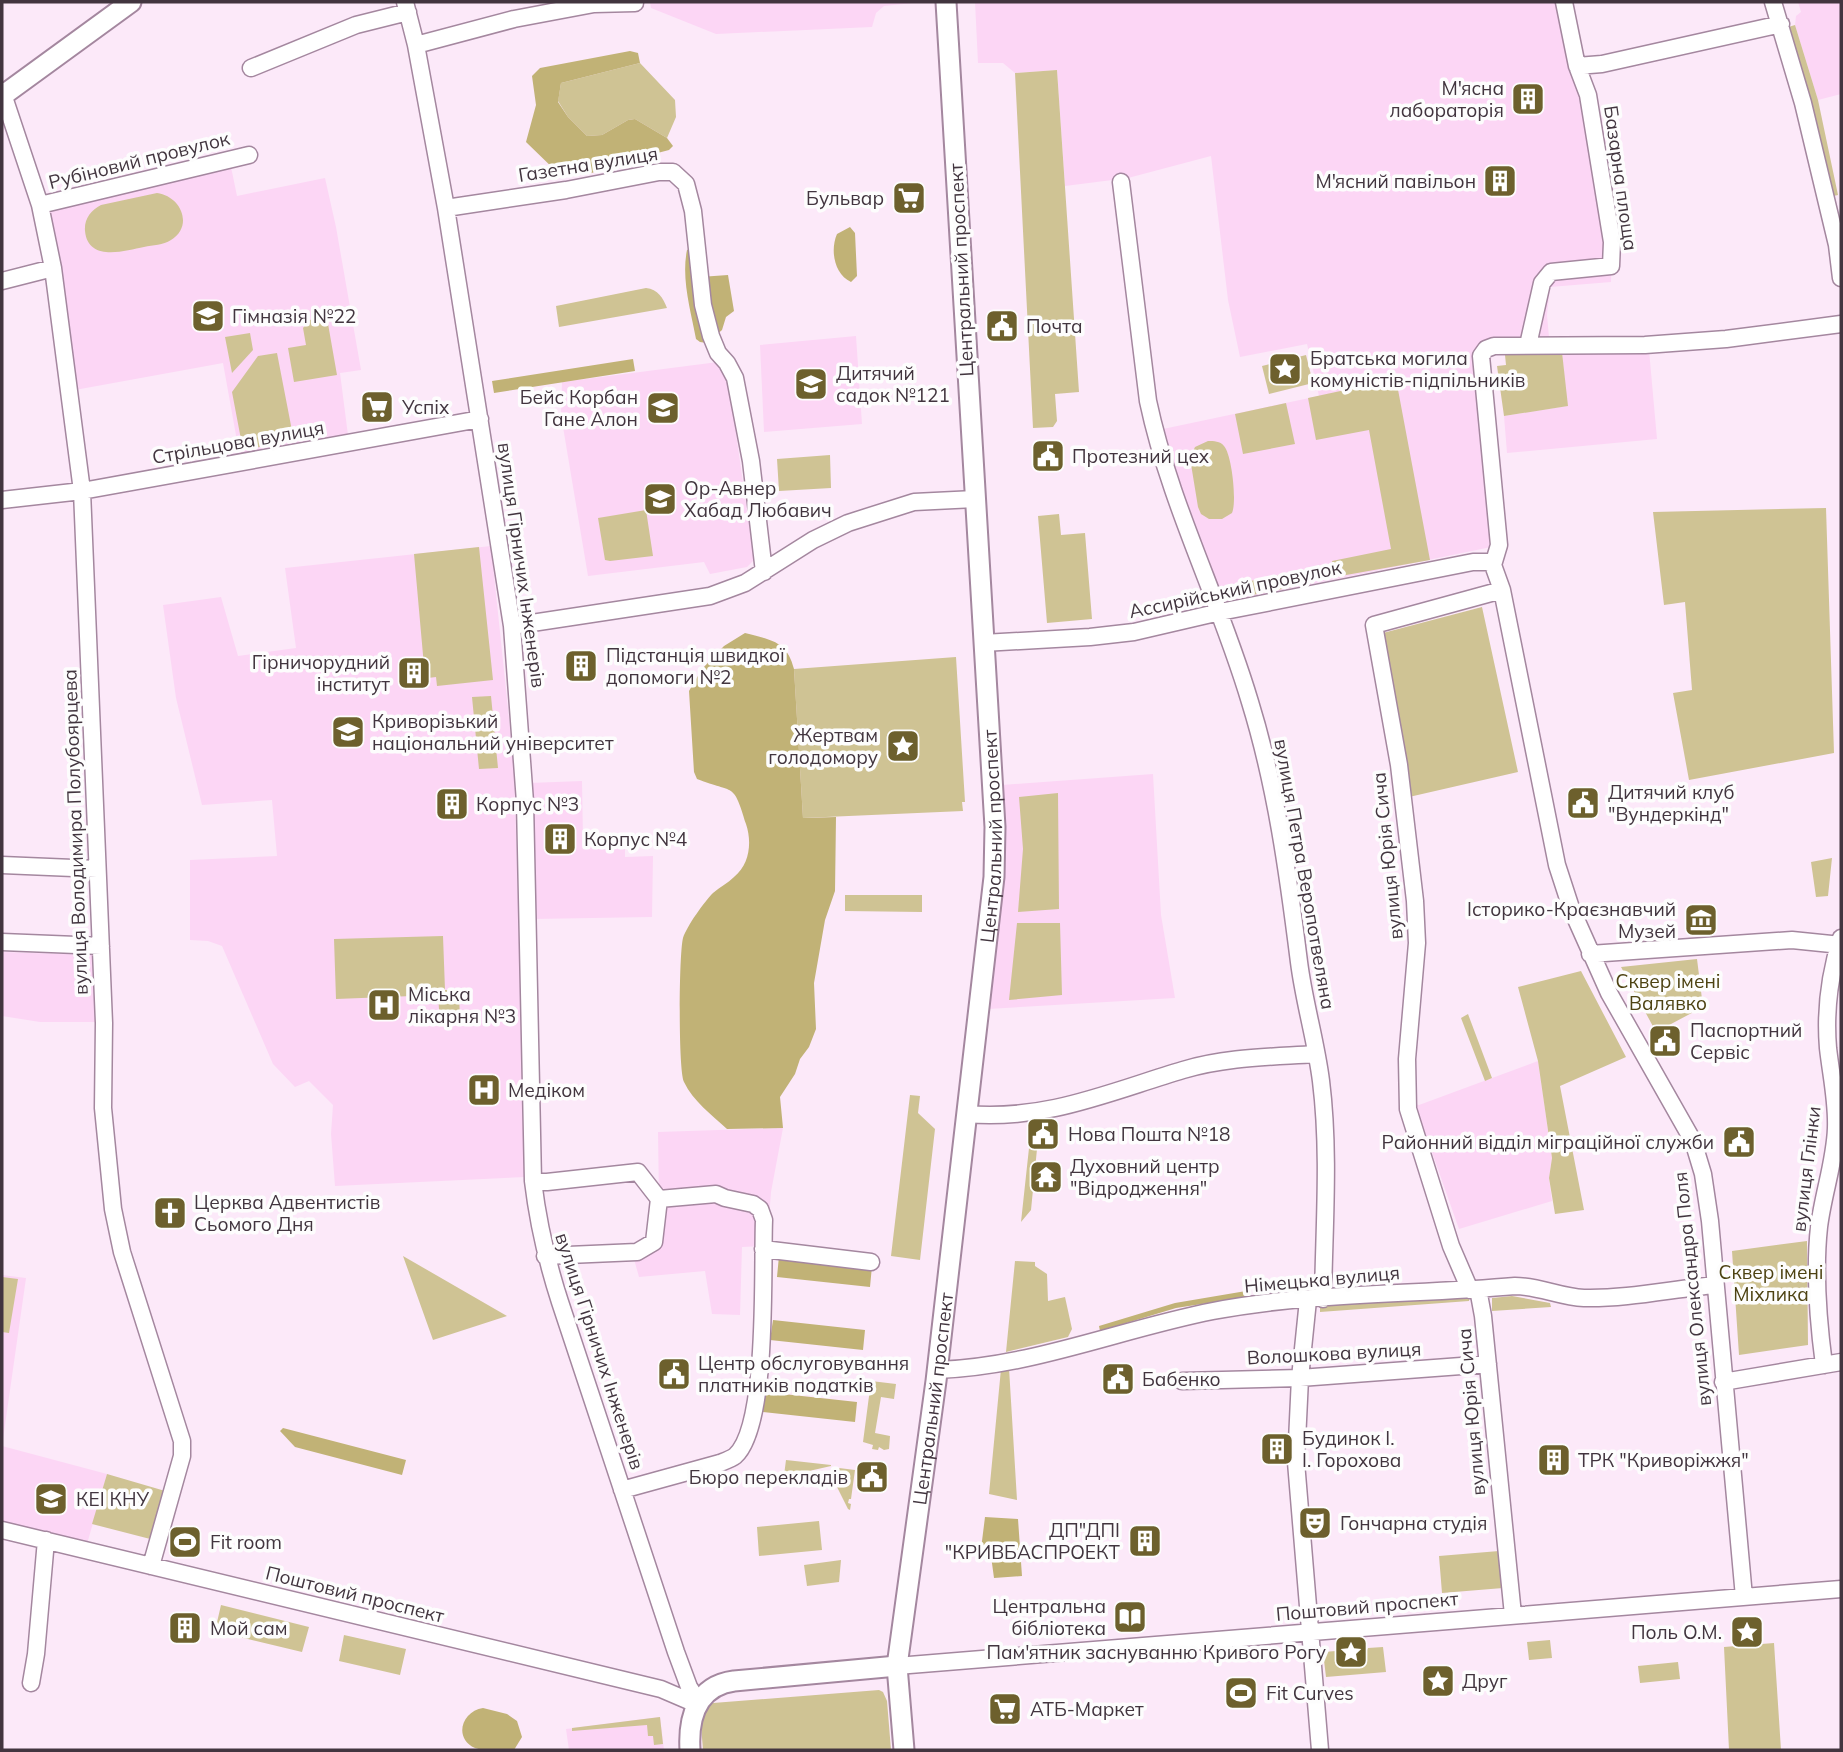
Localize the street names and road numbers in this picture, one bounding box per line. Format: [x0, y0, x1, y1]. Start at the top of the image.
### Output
street label: Базарна площа [1599, 104, 1643, 252]
street label: Рубіновий провулок [46, 126, 233, 194]
street label: Газетна вулиця [516, 141, 660, 187]
street label: Центральний проспект [943, 162, 979, 377]
street label: Стрільцова вулиця [150, 415, 326, 469]
street label: вулиця Гірничих Інженерів [493, 441, 551, 689]
street label: Ассирійський провулок [1127, 555, 1344, 623]
street label: вулиця Володимира Полубоярцева [57, 669, 93, 995]
street label: Центральний проспект [975, 728, 1007, 944]
street label: вулиця Петра Веропотвеляна [1269, 737, 1341, 1011]
street label: вулиця Юрія Сича [1366, 771, 1408, 941]
street label: вулиця Глінки [1786, 1105, 1826, 1233]
street label: вулиця Олександра Поля [1668, 1171, 1716, 1407]
street label: вулиця Гірничих Інженерів [550, 1230, 650, 1472]
street label: Німецька вулиця [1243, 1260, 1401, 1298]
street label: Центральний проспект [907, 1291, 958, 1506]
street label: вулиця Юрія Сича [1452, 1327, 1490, 1497]
street label: Волошкова вулиця [1246, 1336, 1422, 1370]
street label: Поштовий проспект [263, 1560, 447, 1628]
street label: Поштовий проспект [1275, 1586, 1460, 1626]

